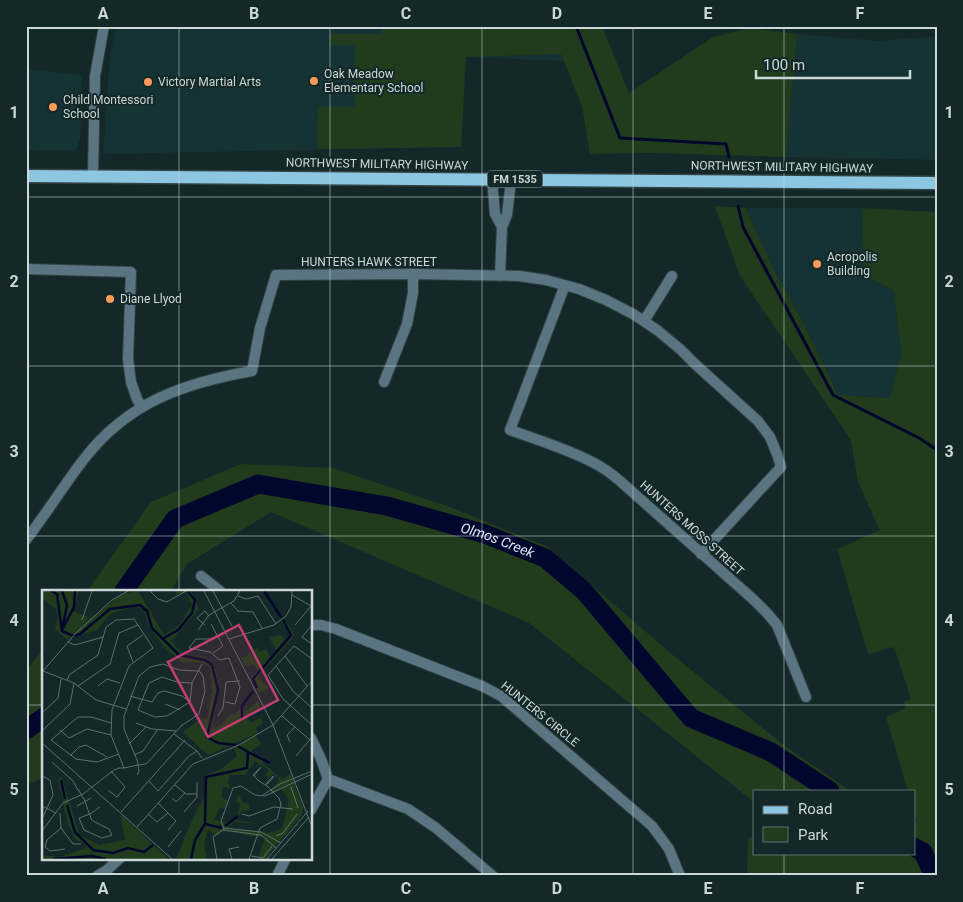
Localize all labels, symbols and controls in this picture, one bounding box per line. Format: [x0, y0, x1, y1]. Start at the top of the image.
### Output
text: A [98, 4, 109, 23]
text: B [249, 4, 259, 23]
text: C [401, 4, 411, 23]
text: D [552, 4, 562, 23]
text: E [704, 4, 713, 23]
text: F [856, 4, 865, 23]
scale bar [756, 48, 909, 80]
text: 100 m [763, 56, 805, 74]
place label: Oak Meadow Elementary School [324, 67, 424, 95]
place label: Victory Martial Arts [158, 75, 261, 89]
marker: Oak Meadow Elementary School [308, 75, 320, 87]
marker: Victory Martial Arts [142, 76, 154, 88]
place label: Child Montessori School [63, 93, 154, 121]
marker: Child Montessori School [47, 101, 59, 113]
text: 1 [9, 103, 19, 122]
text: 1 [944, 103, 954, 122]
street label: NORTHWEST MILITARY HIGHWAY [286, 155, 469, 173]
street label: NORTHWEST MILITARY HIGHWAY [691, 158, 874, 176]
road number: FM 1535 [488, 170, 542, 188]
place label: Acropolis Building [827, 250, 878, 278]
street label: HUNTERS HAWK STREET [301, 255, 437, 269]
marker: Acropolis Building [811, 258, 823, 270]
text: 2 [9, 272, 19, 291]
text: 2 [944, 272, 954, 291]
place label: Diane Llyod [120, 292, 182, 306]
marker: Diane Llyod [104, 293, 116, 305]
text: 3 [9, 442, 19, 461]
text: 3 [944, 442, 954, 461]
street label: HUNTERS MOSS STREET [637, 478, 747, 578]
water label: Olmos Creek [459, 519, 538, 561]
inset map [42, 590, 312, 860]
text: 4 [9, 611, 19, 630]
text: 4 [944, 611, 954, 630]
street label: HUNTERS CIRCLE [498, 678, 582, 750]
text: 5 [9, 780, 19, 799]
text: 5 [944, 780, 954, 799]
legend [753, 790, 916, 854]
text: Road [798, 800, 832, 818]
text: Park [798, 826, 829, 844]
text: A [98, 879, 109, 898]
text: B [249, 879, 259, 898]
text: C [401, 879, 411, 898]
text: D [552, 879, 562, 898]
text: E [704, 879, 713, 898]
text: F [856, 879, 865, 898]

